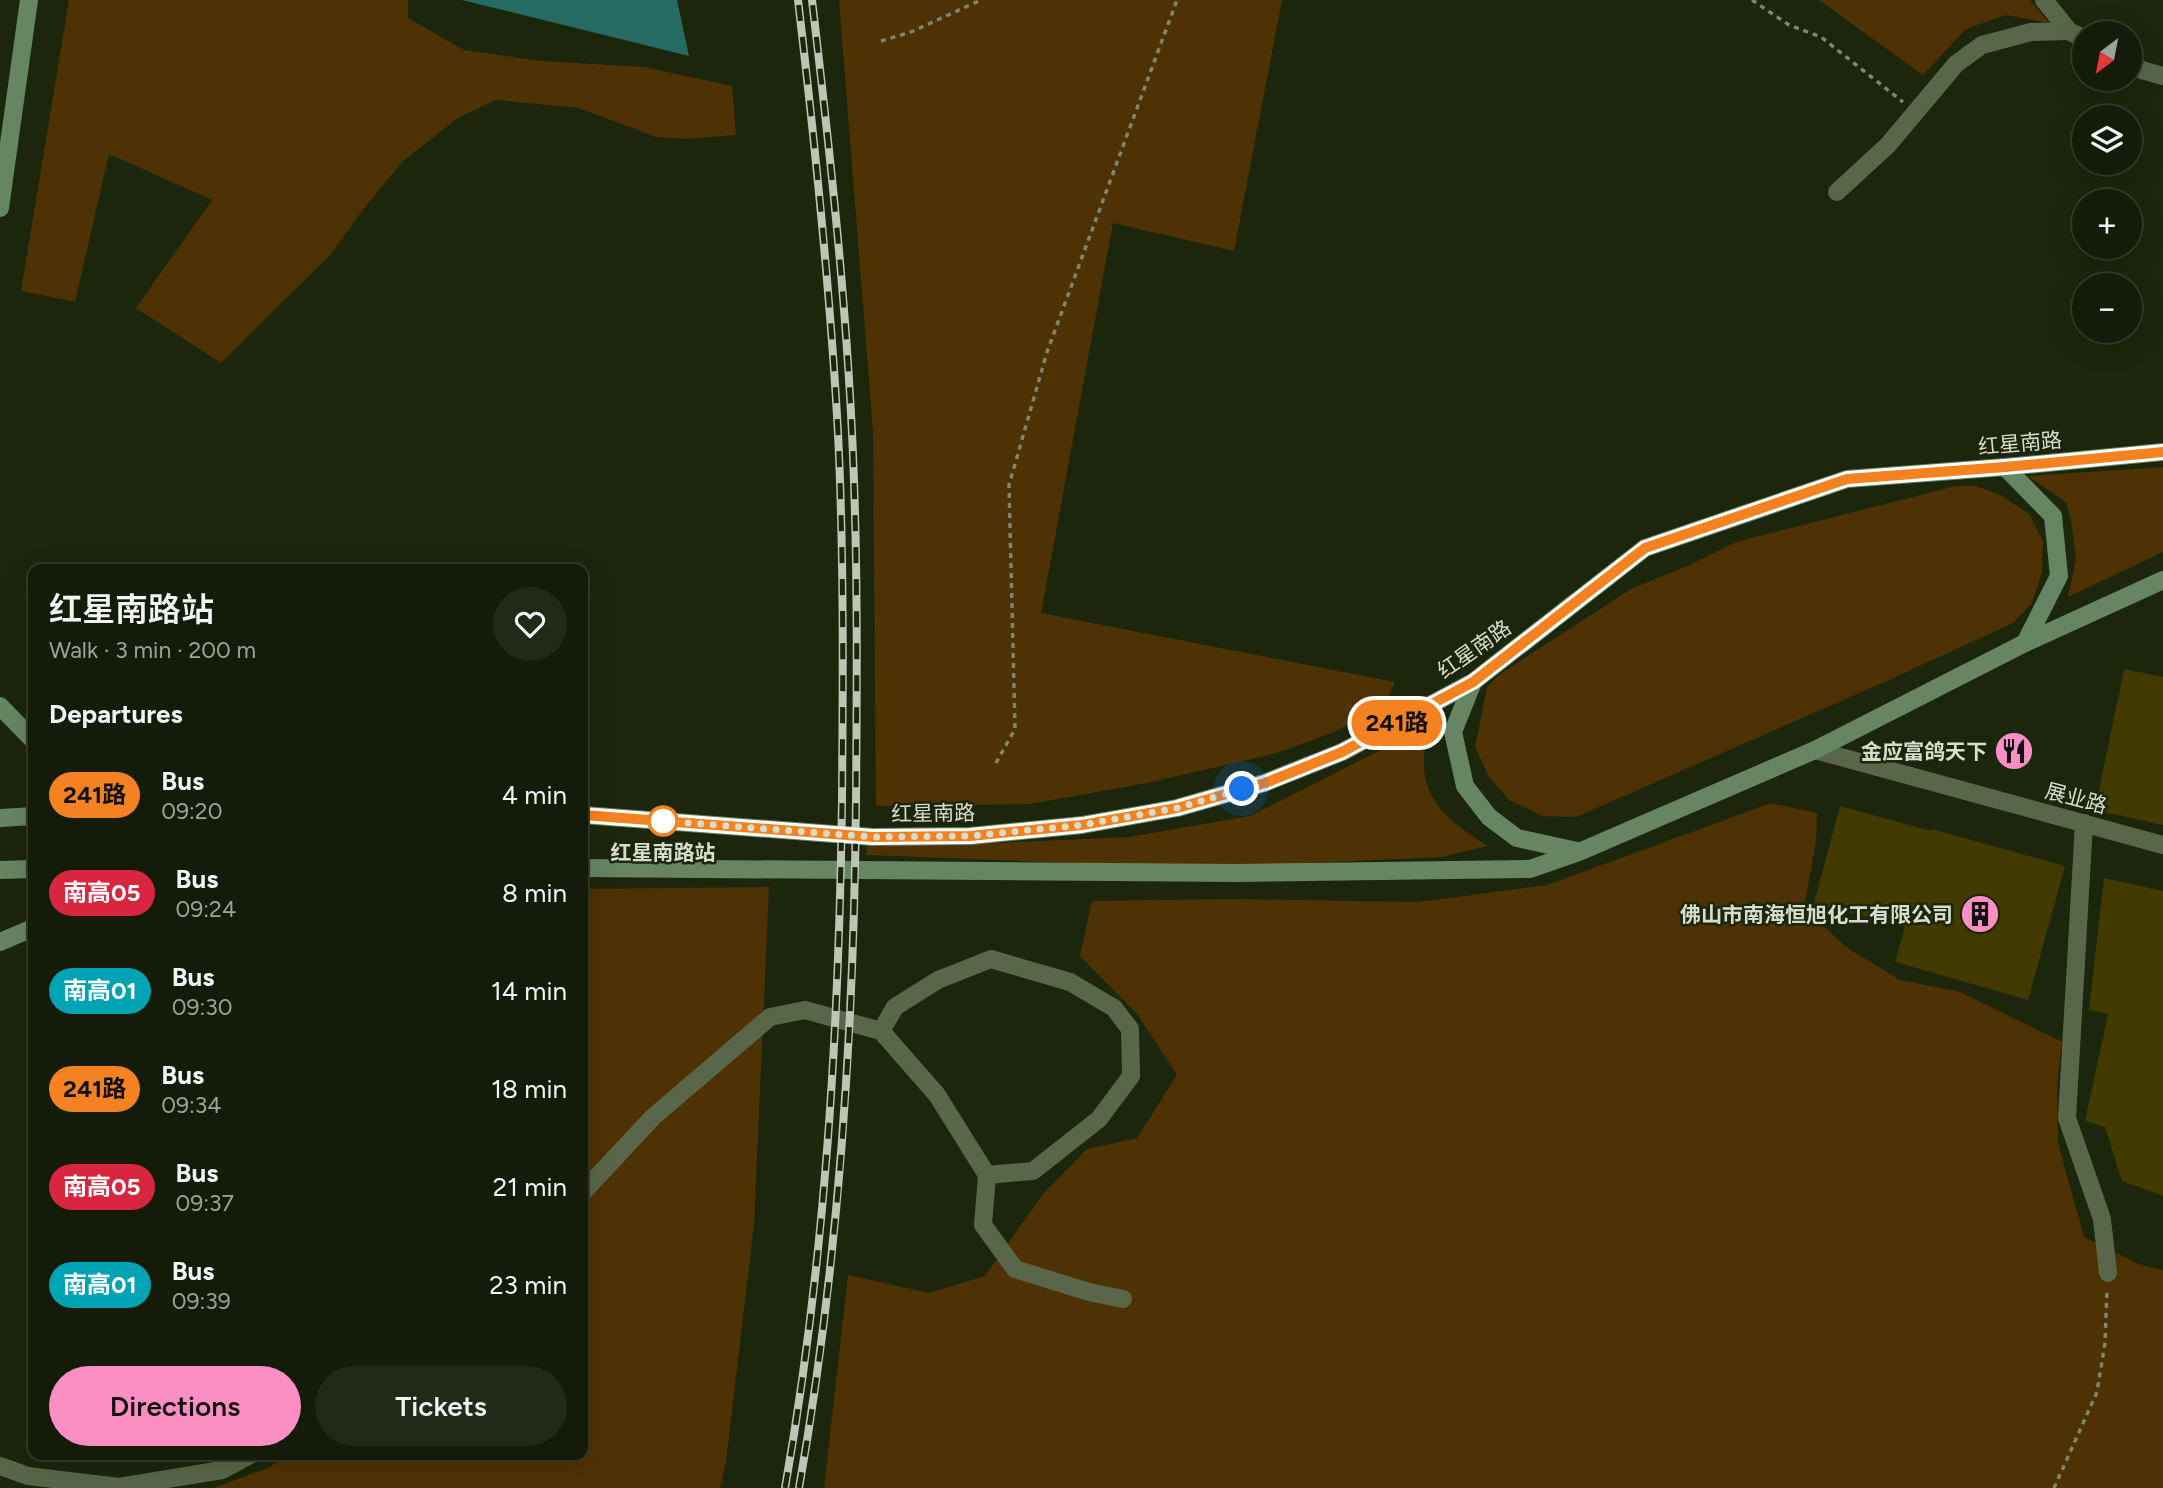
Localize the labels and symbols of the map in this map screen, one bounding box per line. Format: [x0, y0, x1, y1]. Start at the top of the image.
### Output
north arrow [2072, 21, 2142, 91]
street label: 红星南路 [1977, 427, 2063, 459]
street label: 红星南路 [1432, 615, 1516, 683]
line badge: 241路 [1348, 700, 1446, 746]
restaurant icon: 金应富鸽天下 [1993, 730, 2035, 772]
place label: 金应富鸽天下 [1861, 739, 1987, 764]
your location [1224, 771, 1259, 806]
street label: 展业路 [2042, 778, 2110, 818]
street label: 红星南路 [891, 800, 975, 826]
marker: 红星南路站 [648, 806, 678, 836]
place label: 红星南路站 [611, 840, 716, 865]
building icon: 佛山市南海恒旭化工有限公司 [1959, 893, 2001, 935]
place label: 佛山市南海恒旭化工有限公司 [1680, 902, 1953, 927]

